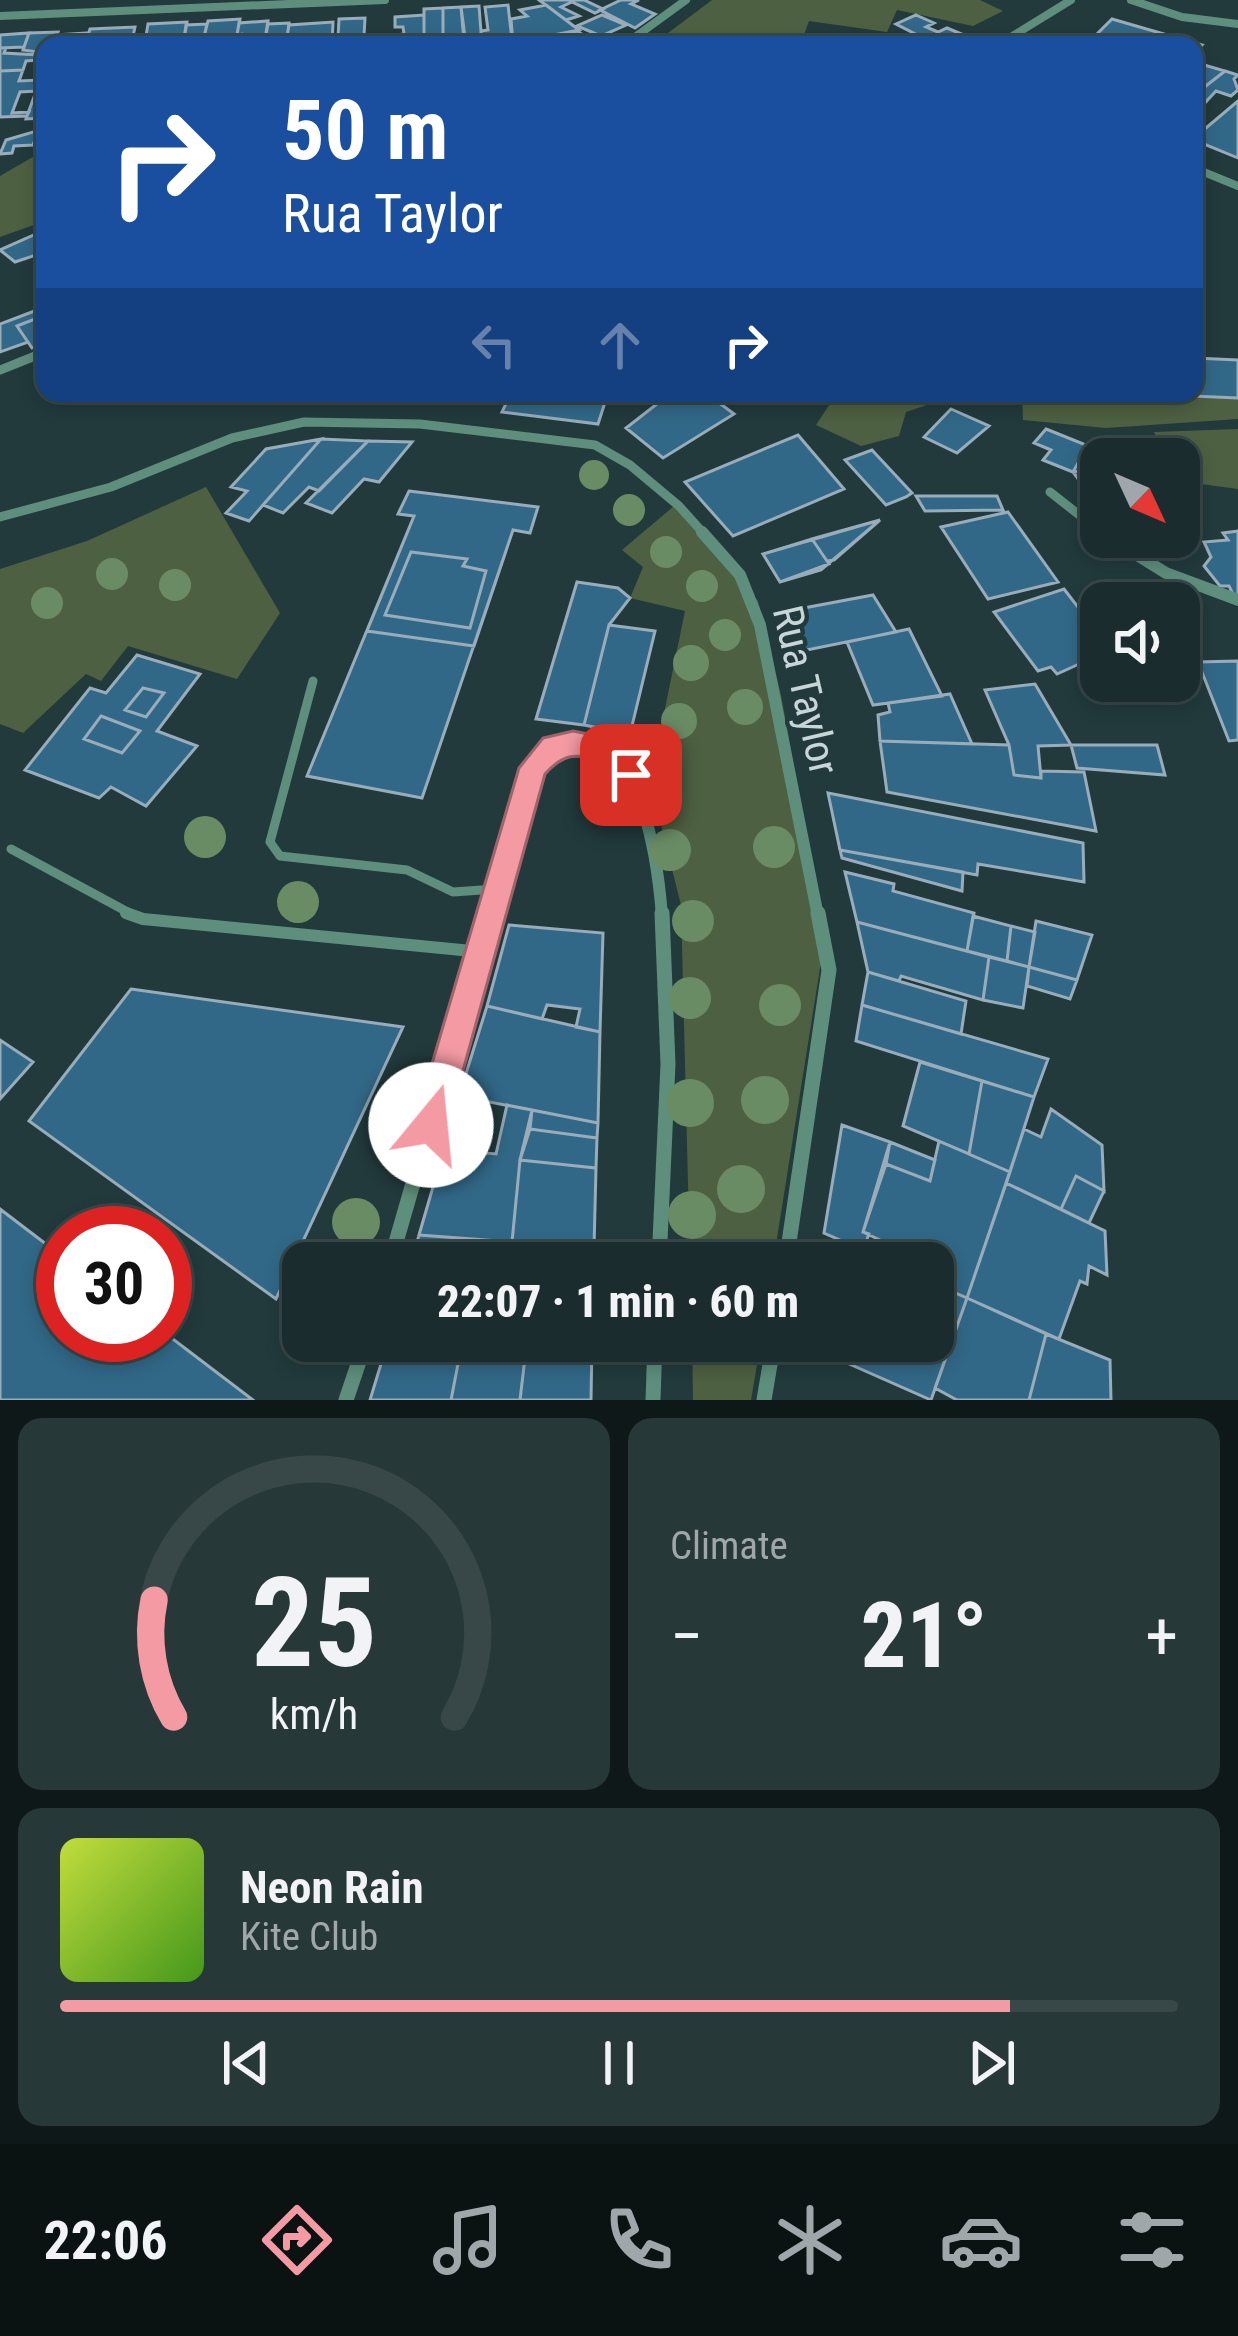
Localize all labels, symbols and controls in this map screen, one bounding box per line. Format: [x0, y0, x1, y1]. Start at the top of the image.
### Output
text: 50 m [282, 81, 449, 180]
icon: right [84, 84, 240, 240]
text: Rua Taylor [282, 182, 503, 245]
icon: left [461, 312, 527, 378]
icon: ahead [587, 312, 653, 378]
icon: right [713, 312, 779, 378]
north arrow [1080, 438, 1200, 558]
map controls [1080, 438, 1200, 702]
button: sound [1080, 582, 1200, 702]
street label: Rua Taylor [763, 601, 849, 779]
pin [580, 724, 682, 826]
icon: arrive [598, 742, 664, 808]
position arrow [368, 1062, 494, 1188]
speed limit sign: 30 [36, 1206, 192, 1362]
text: 22:07 · 1 min · 60 m [437, 1275, 799, 1328]
text: Climate [670, 1523, 788, 1569]
text: 25 [251, 1550, 377, 1696]
text: 21° [861, 1584, 988, 1689]
text: − [670, 1598, 703, 1675]
text: + [1145, 1598, 1178, 1675]
text: km/h [270, 1689, 358, 1739]
text: Neon Rain [240, 1861, 424, 1914]
text: Kite Club [240, 1914, 378, 1960]
icon: previous [213, 2030, 279, 2096]
icon: pause [586, 2030, 652, 2096]
icon: next [959, 2030, 1025, 2096]
icon: directions [255, 2198, 339, 2282]
icon: music [426, 2198, 510, 2282]
icon: phone [597, 2198, 681, 2282]
icon: climate [768, 2198, 852, 2282]
icon: car [939, 2198, 1023, 2282]
icon: filters [1110, 2198, 1194, 2282]
text: 22:06 [44, 2209, 168, 2272]

